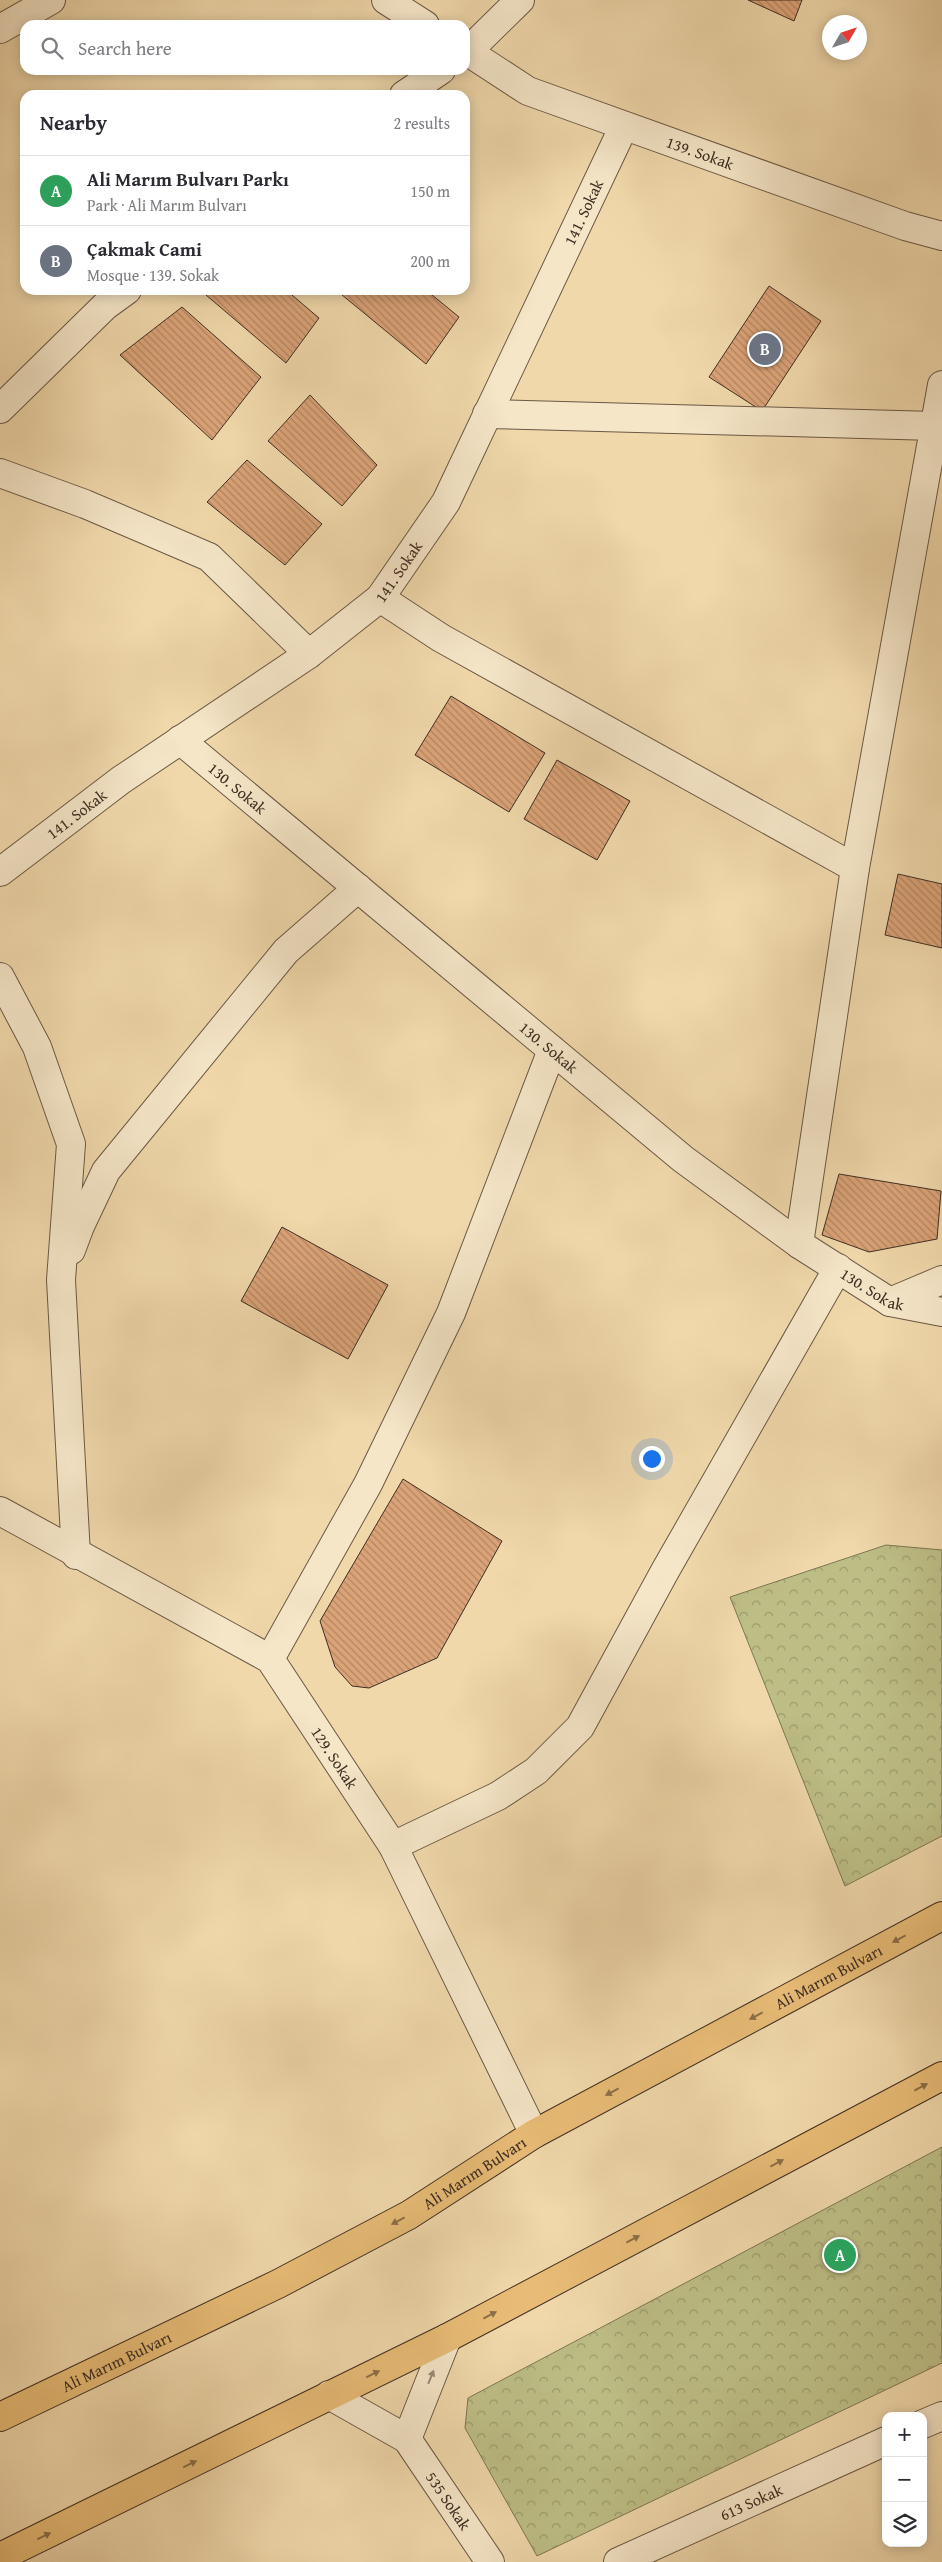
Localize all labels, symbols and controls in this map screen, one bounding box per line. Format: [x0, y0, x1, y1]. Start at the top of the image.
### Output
north arrow [822, 15, 867, 60]
search box [20, 20, 470, 75]
icon: search [38, 34, 66, 62]
text: Search here [78, 34, 172, 62]
text: Nearby [40, 107, 107, 138]
text: 2 results [393, 111, 450, 135]
street label: 139. Sokak [663, 129, 738, 176]
text: Ali Marım Bulvarı Parkı [87, 165, 289, 193]
street label: 141. Sokak [557, 174, 610, 249]
text: A [51, 179, 61, 203]
text: 150 m [410, 179, 450, 203]
text: Park · Ali Marım Bulvarı [87, 193, 247, 217]
text: Çakmak Cami [87, 235, 202, 263]
text: B [51, 249, 61, 273]
text: 200 m [410, 249, 450, 273]
text: Mosque · 139. Sokak [87, 263, 219, 287]
pin: B [749, 330, 781, 368]
street label: 141. Sokak [368, 535, 429, 607]
street label: 130. Sokak [203, 756, 273, 820]
street label: 141. Sokak [41, 783, 112, 845]
street label: 130. Sokak [514, 1015, 584, 1080]
street label: 130. Sokak [836, 1261, 907, 1317]
your location [639, 1446, 665, 1472]
street label: 129. Sokak [306, 1722, 365, 1794]
one-way arrow [892, 1935, 906, 1943]
street label: Ali Marım Bulvarı [770, 1938, 887, 2015]
one-way arrow [749, 2011, 762, 2020]
one-way arrow [913, 2083, 928, 2091]
one-way arrow [605, 2088, 620, 2096]
street label: Ali Marım Bulvarı [418, 2130, 531, 2215]
one-way arrow [770, 2159, 784, 2167]
one-way arrow [391, 2217, 406, 2225]
one-way arrow [626, 2235, 641, 2243]
pin: A [824, 2236, 856, 2274]
one-way arrow [483, 2311, 497, 2319]
street label: Ali Marım Bulvarı [57, 2325, 176, 2398]
one-way arrow [427, 2369, 435, 2384]
one-way arrow [366, 2370, 380, 2378]
map controls [882, 2412, 927, 2547]
button: + [882, 2412, 927, 2457]
button: − [882, 2457, 927, 2502]
one-way arrow [182, 2460, 197, 2468]
street label: 535 Sokak [420, 2466, 478, 2536]
street label: 613 Sokak [716, 2477, 787, 2527]
button: layers [882, 2502, 927, 2547]
one-way arrow [37, 2532, 51, 2540]

